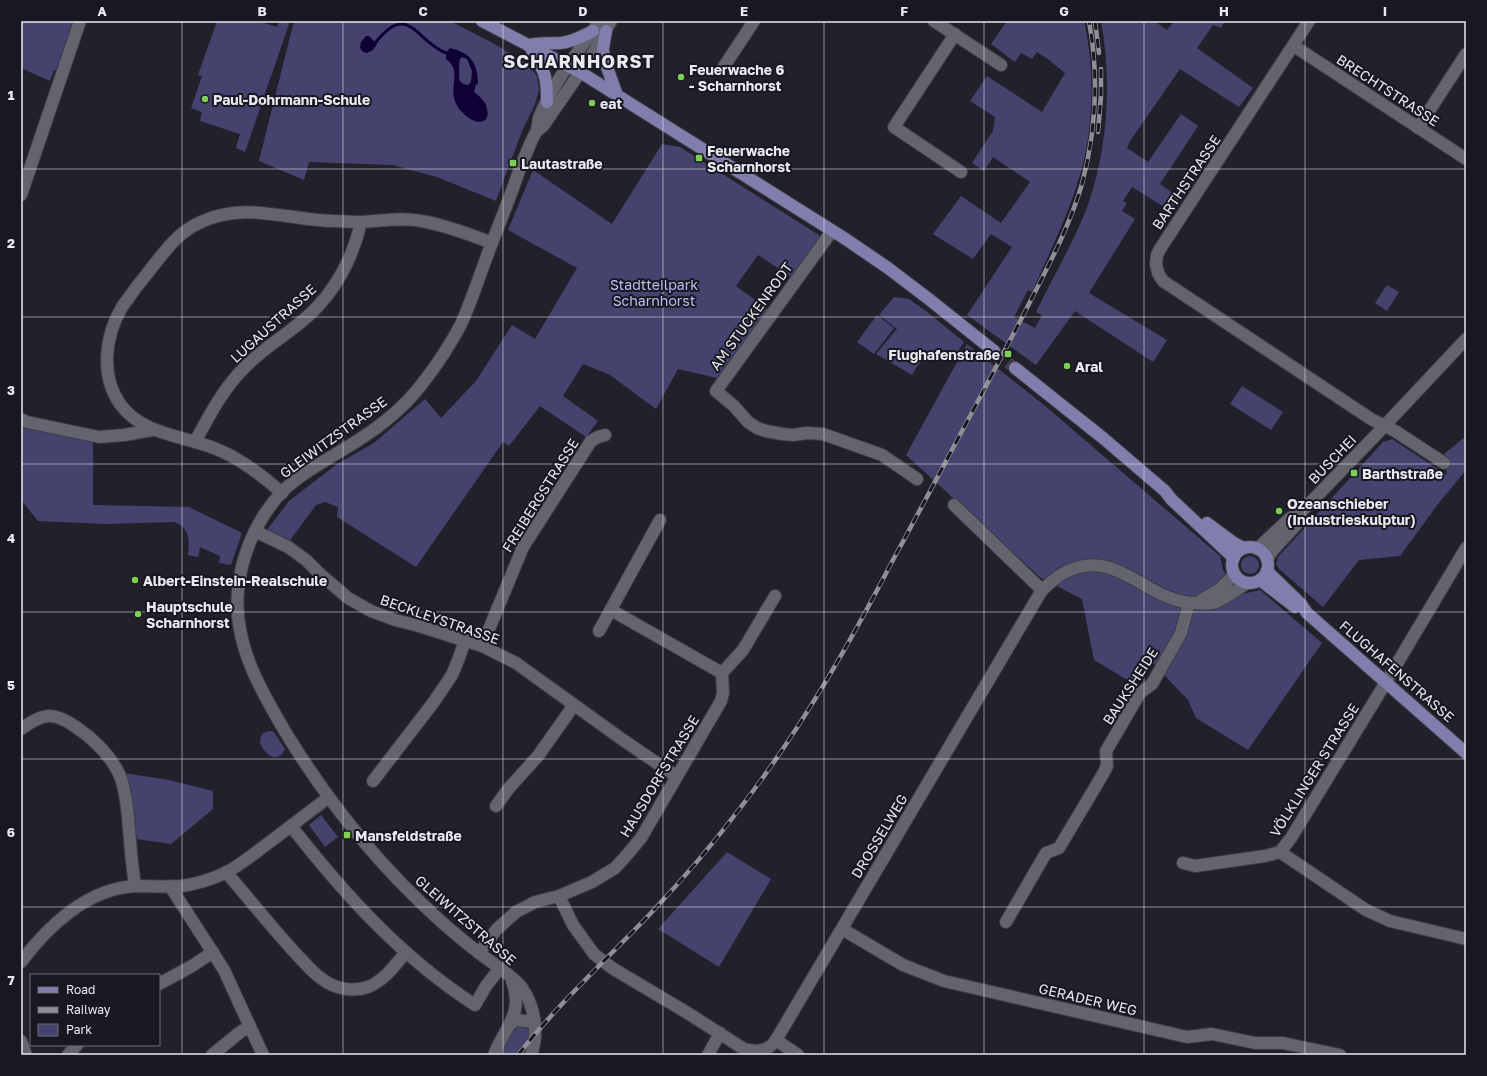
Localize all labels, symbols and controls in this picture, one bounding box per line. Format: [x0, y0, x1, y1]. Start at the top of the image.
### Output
text: A [97, 3, 107, 19]
text: B [257, 3, 267, 19]
text: C [418, 3, 428, 19]
text: D [578, 3, 588, 19]
text: E [740, 3, 748, 19]
text: F [900, 3, 908, 19]
text: G [1059, 3, 1069, 19]
text: H [1219, 3, 1229, 19]
text: I [1383, 3, 1387, 19]
district label: SCHARNHORST [503, 50, 655, 72]
street label: BRECHTSTRASSE [1334, 51, 1442, 129]
place label: Feuerwache 6 - Scharnhorst [689, 61, 784, 94]
marker: Feuerwache 6 - Scharnhorst [676, 72, 686, 82]
text: 1 [8, 87, 15, 103]
place label: Paul-Dohrmann-Schule [213, 91, 370, 108]
marker: Paul-Dohrmann-Schule [200, 94, 210, 104]
place label: eat [600, 95, 622, 112]
marker: eat [587, 98, 597, 108]
street label: BARTHSTRASSE [1148, 132, 1224, 232]
place label: Feuerwache Scharnhorst [707, 142, 791, 175]
marker: Feuerwache Scharnhorst [694, 153, 704, 163]
place label: Lautastraße [521, 155, 603, 172]
marker: Lautastraße [508, 158, 518, 168]
text: 2 [7, 235, 15, 251]
street label: AM STUCKENRODT [706, 259, 796, 373]
park label: Stadtteilpark Scharnhorst [610, 276, 698, 309]
street label: LUGAUSTRASSE [227, 280, 319, 366]
place label: Flughafenstraße [888, 346, 1000, 363]
marker: Flughafenstraße [1003, 349, 1013, 359]
place label: Aral [1075, 358, 1103, 375]
marker: Aral [1062, 361, 1072, 371]
text: 3 [7, 382, 15, 398]
street label: GLEIWITZSTRASSE [276, 392, 390, 482]
street label: BUSCHEI [1304, 431, 1360, 487]
street label: FREIBERGSTRASSE [498, 435, 582, 555]
place label: Barthstraße [1362, 465, 1443, 482]
marker: Barthstraße [1349, 468, 1359, 478]
place label: Ozeanschieber (Industrieskulptur) [1287, 495, 1416, 528]
marker: Ozeanschieber (Industrieskulptur) [1274, 506, 1284, 516]
text: 4 [7, 530, 15, 546]
place label: Albert-Einstein-Realschule [143, 572, 327, 589]
marker: Albert-Einstein-Realschule [130, 575, 140, 585]
street label: BECKLEYSTRASSE [378, 591, 502, 647]
place label: Hauptschule Scharnhorst [146, 598, 233, 631]
marker: Hauptschule Scharnhorst [133, 609, 143, 619]
street label: FLUGHAFENSTRASSE [1336, 617, 1458, 725]
street label: BAUKSHEIDE [1099, 644, 1161, 728]
text: 5 [7, 677, 15, 693]
street label: VÖLKLINGER STRASSE [1266, 700, 1362, 840]
street label: HAUSDORFSTRASSE [616, 712, 702, 840]
street label: DROSSELWEG [847, 791, 911, 881]
text: 6 [7, 824, 15, 840]
place label: Mansfeldstraße [355, 827, 462, 844]
marker: Mansfeldstraße [342, 830, 352, 840]
street label: GLEIWITZSTRASSE [412, 872, 520, 968]
text: 7 [7, 972, 15, 988]
legend [30, 974, 160, 1046]
street label: GERADER WEG [1037, 979, 1139, 1019]
text: Road [66, 982, 95, 997]
text: Railway [66, 1002, 111, 1017]
text: Park [66, 1022, 92, 1037]

